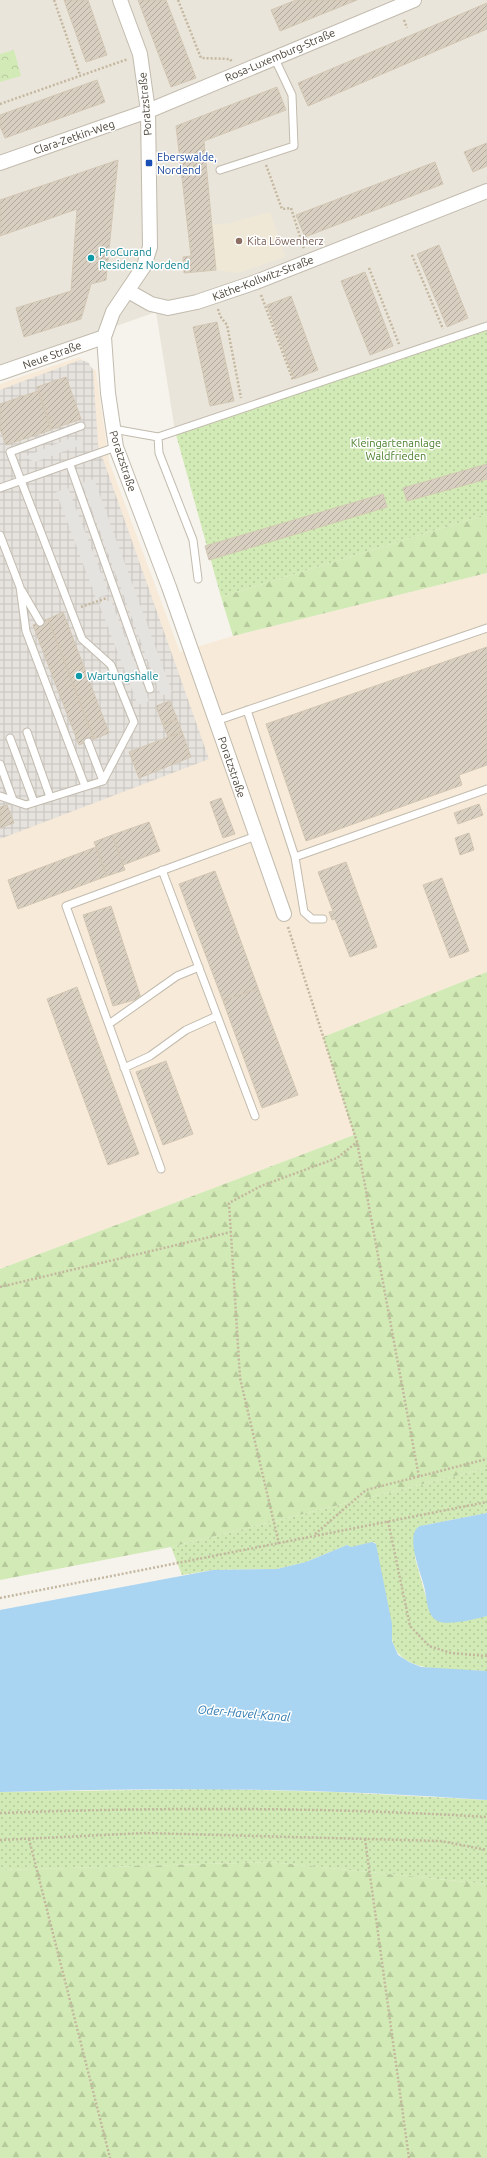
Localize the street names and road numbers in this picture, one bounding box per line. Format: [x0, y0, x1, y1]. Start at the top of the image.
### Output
street label: Rosa-Luxemburg-Straße [223, 26, 337, 84]
street label: Poratzstraße [136, 72, 154, 136]
street label: Clara-Zetkin-Weg [32, 117, 116, 157]
street label: Käthe-Kollwitz-Straße [211, 253, 315, 303]
street label: Neue Straße [21, 339, 83, 371]
street label: Poratzstraße [107, 429, 139, 493]
street label: Poratzstraße [216, 735, 248, 799]

